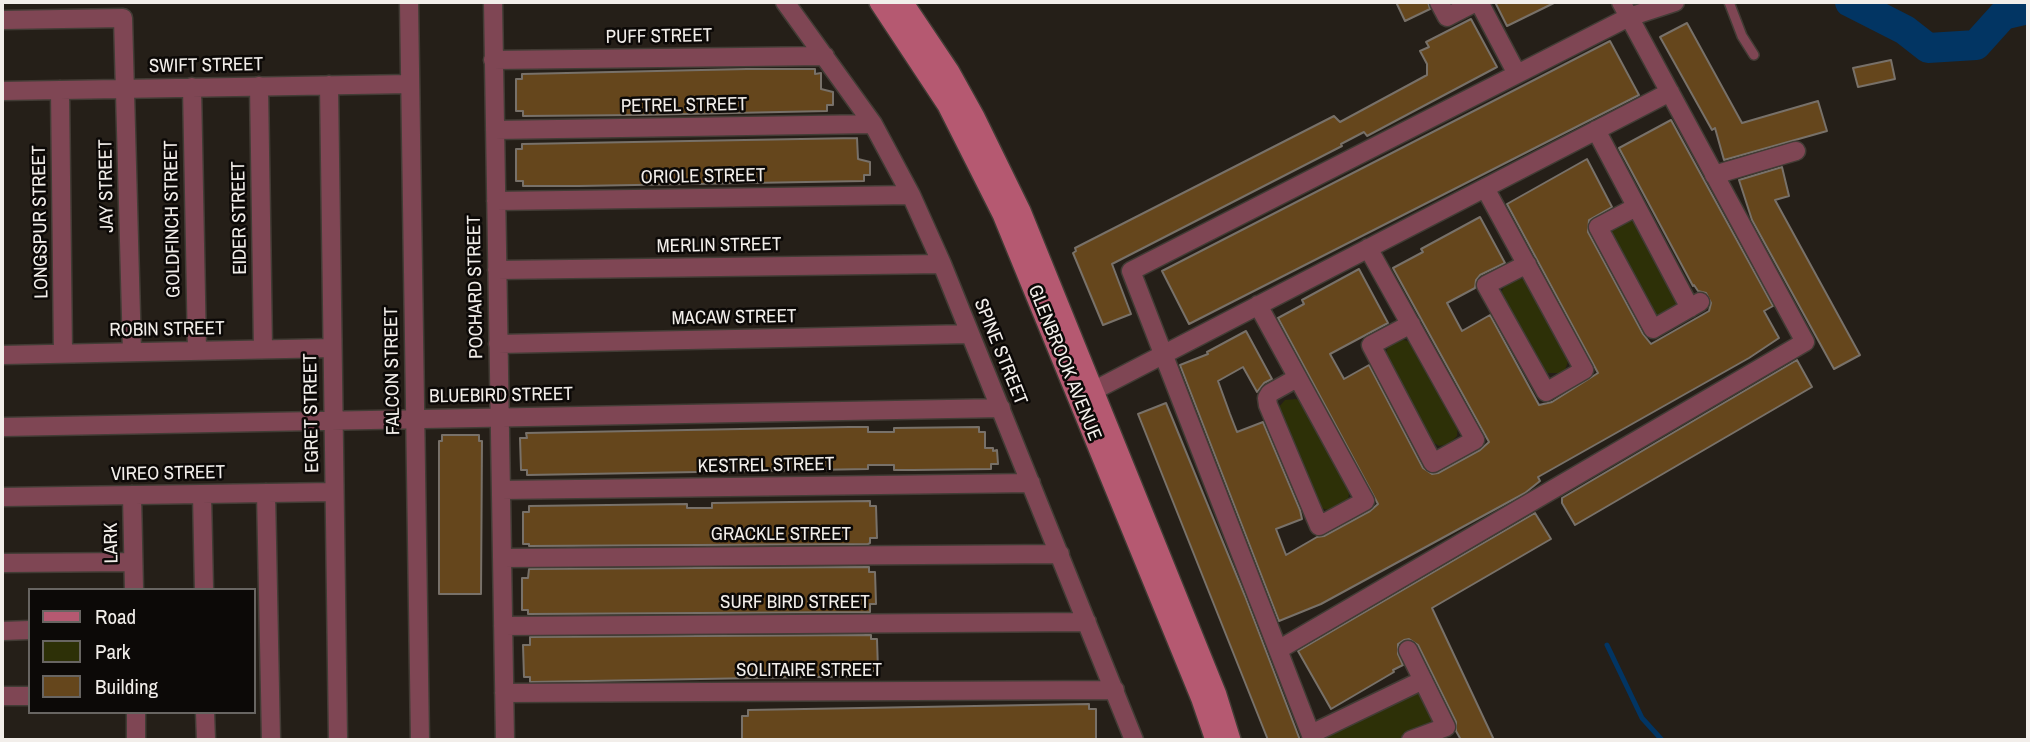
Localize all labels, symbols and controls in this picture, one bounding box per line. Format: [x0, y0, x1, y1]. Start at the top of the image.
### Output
street label: PUFF STREET [606, 25, 712, 49]
street label: SWIFT STREET [149, 54, 263, 78]
street label: PETREL STREET [621, 93, 747, 119]
street label: JAY STREET [95, 139, 119, 233]
street label: GOLDFINCH STREET [160, 140, 186, 298]
street label: LONGSPUR STREET [28, 145, 54, 299]
street label: EIDER STREET [228, 161, 252, 275]
street label: ORIOLE STREET [640, 165, 766, 189]
street label: POCHARD STREET [463, 215, 489, 359]
street label: MERLIN STREET [656, 234, 782, 258]
street label: GLENBROOK AVENUE [1022, 282, 1106, 444]
street label: SPINE STREET [968, 296, 1032, 408]
street label: MACAW STREET [671, 306, 797, 330]
street label: FALCON STREET [380, 307, 406, 435]
street label: ROBIN STREET [109, 318, 225, 342]
street label: EGRET STREET [300, 353, 324, 473]
street label: BLUEBIRD STREET [429, 383, 573, 409]
street label: KESTREL STREET [697, 453, 835, 479]
street label: VIREO STREET [111, 462, 225, 486]
street label: LARK [100, 522, 124, 564]
street label: GRACKLE STREET [711, 524, 851, 546]
legend [28, 588, 256, 714]
street label: SURF BIRD STREET [720, 592, 870, 614]
text: Road [95, 602, 136, 631]
text: Park [95, 637, 130, 666]
street label: SOLITAIRE STREET [736, 660, 882, 682]
text: Building [95, 672, 158, 701]

